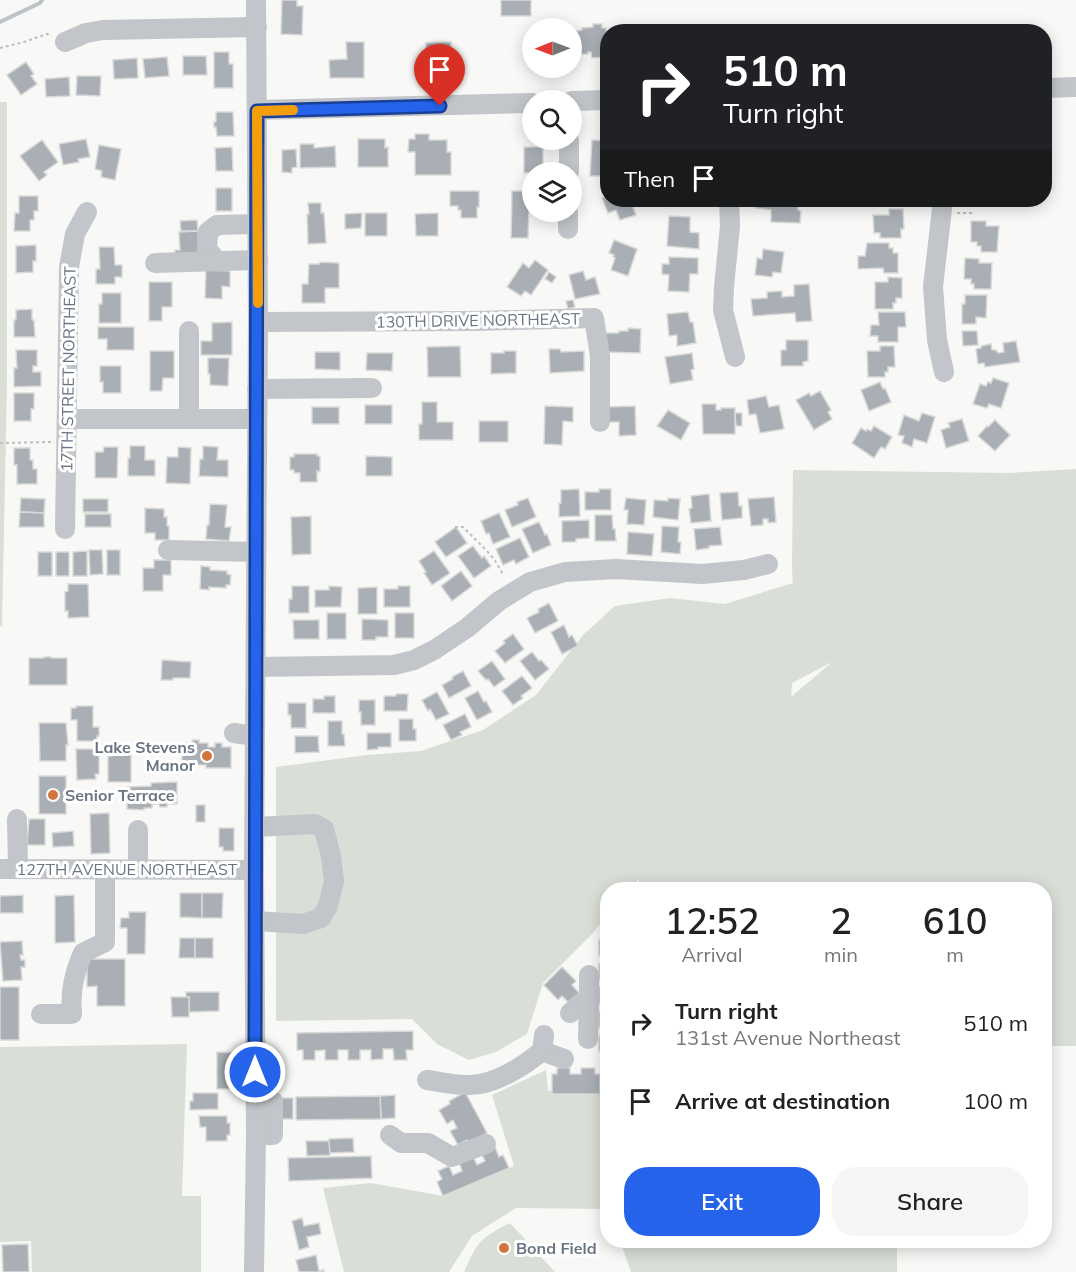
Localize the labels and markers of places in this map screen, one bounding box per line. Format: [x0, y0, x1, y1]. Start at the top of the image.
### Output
pin [414, 44, 465, 106]
place label: Lake Stevens Manor [94, 737, 196, 775]
marker: Lake Stevens Manor [200, 749, 214, 763]
place label: Senior Terrace [65, 785, 175, 805]
marker: Senior Terrace [46, 788, 60, 802]
place label: Bond Field [516, 1238, 597, 1258]
marker: Bond Field [497, 1241, 511, 1255]

